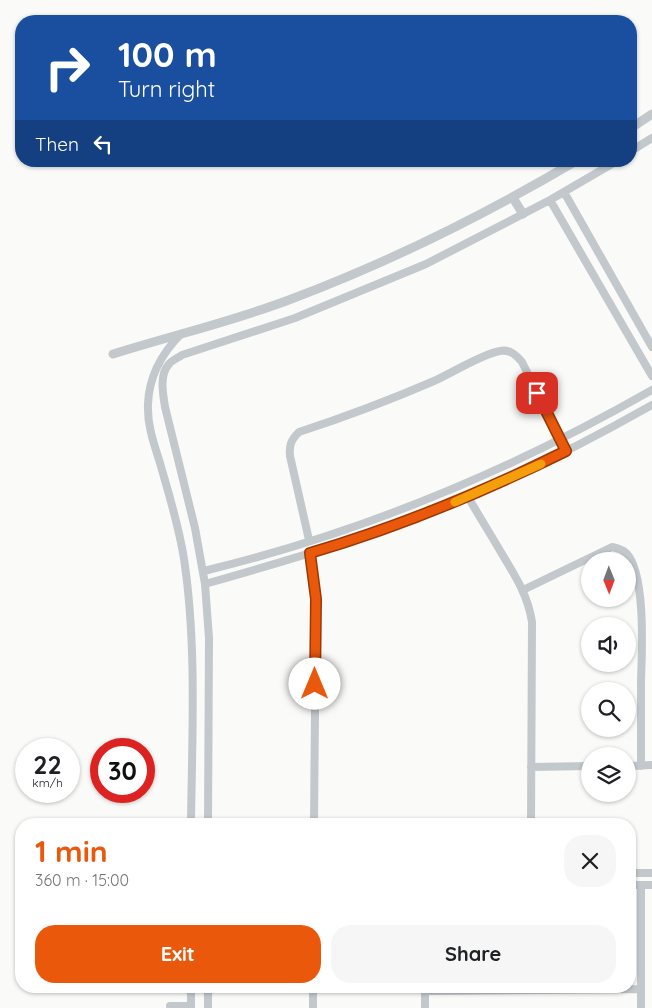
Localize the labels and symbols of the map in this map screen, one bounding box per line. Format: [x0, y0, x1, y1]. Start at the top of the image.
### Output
pin [516, 372, 558, 414]
north arrow [581, 552, 636, 608]
position arrow [288, 657, 340, 709]
speed limit sign: 30 [90, 738, 155, 803]

